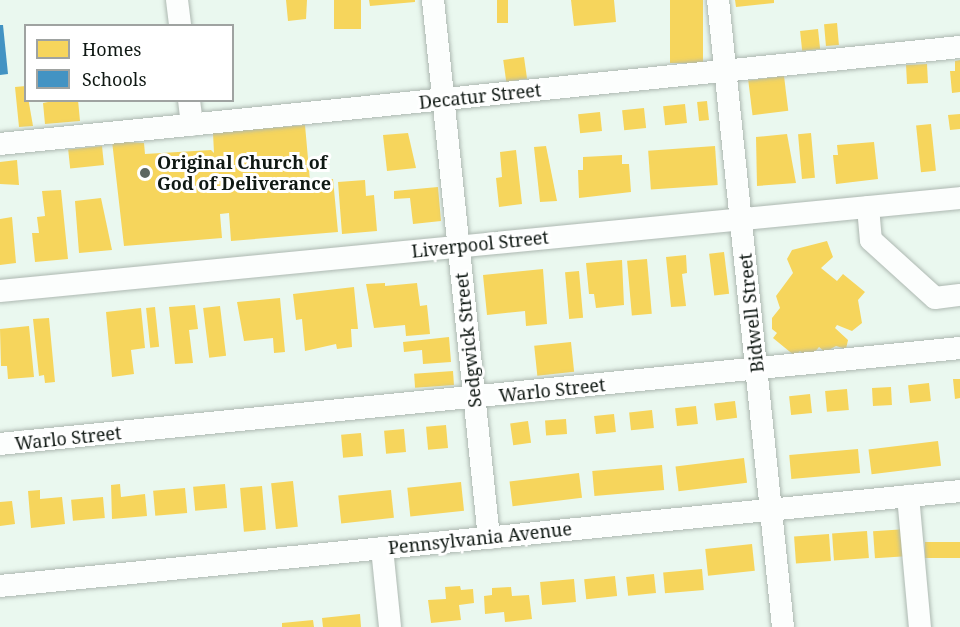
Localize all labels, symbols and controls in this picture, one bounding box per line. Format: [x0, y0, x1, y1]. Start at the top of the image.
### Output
legend [24, 24, 234, 102]
text: Homes [82, 37, 141, 61]
text: Schools [82, 67, 147, 91]
street label: Decatur Street [418, 79, 542, 113]
place label: Original Church of God of Deliverance [157, 152, 331, 195]
marker: Original Church of God of Deliverance [138, 166, 152, 180]
street label: Liverpool Street [410, 226, 550, 262]
street label: Bidwell Street [734, 252, 768, 374]
street label: Sedgwick Street [450, 271, 486, 409]
street label: Warlo Street [498, 374, 606, 406]
street label: Warlo Street [14, 422, 122, 454]
street label: Pennsylvania Avenue [387, 518, 573, 558]

